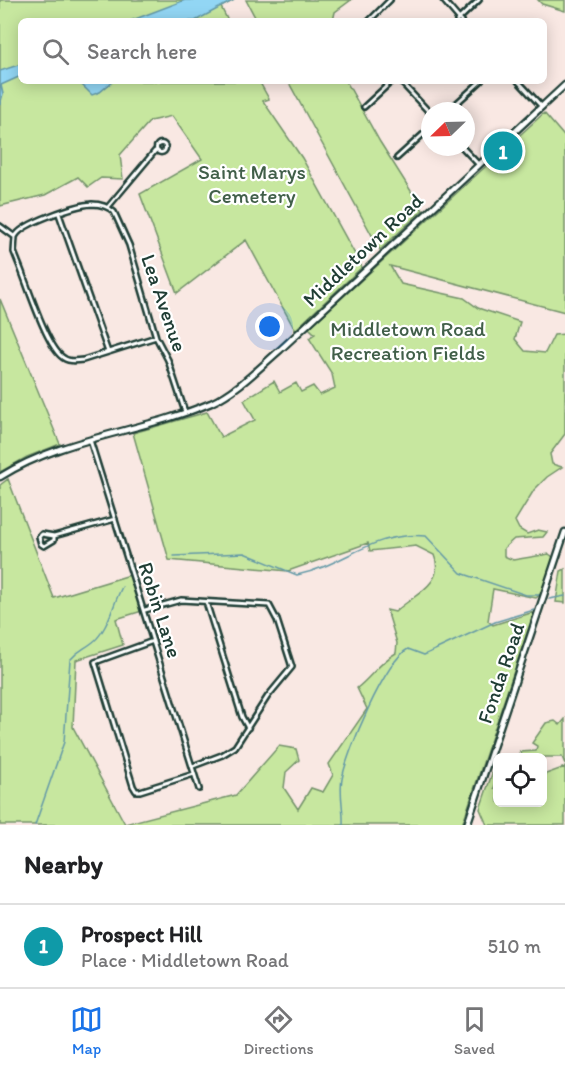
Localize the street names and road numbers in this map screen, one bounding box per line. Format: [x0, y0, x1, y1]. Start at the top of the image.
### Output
street label: Middletown Road [297, 187, 428, 312]
street label: Lea Avenue [136, 251, 193, 355]
street label: Robin Lane [133, 559, 188, 661]
street label: Fonda Road [472, 619, 530, 727]

